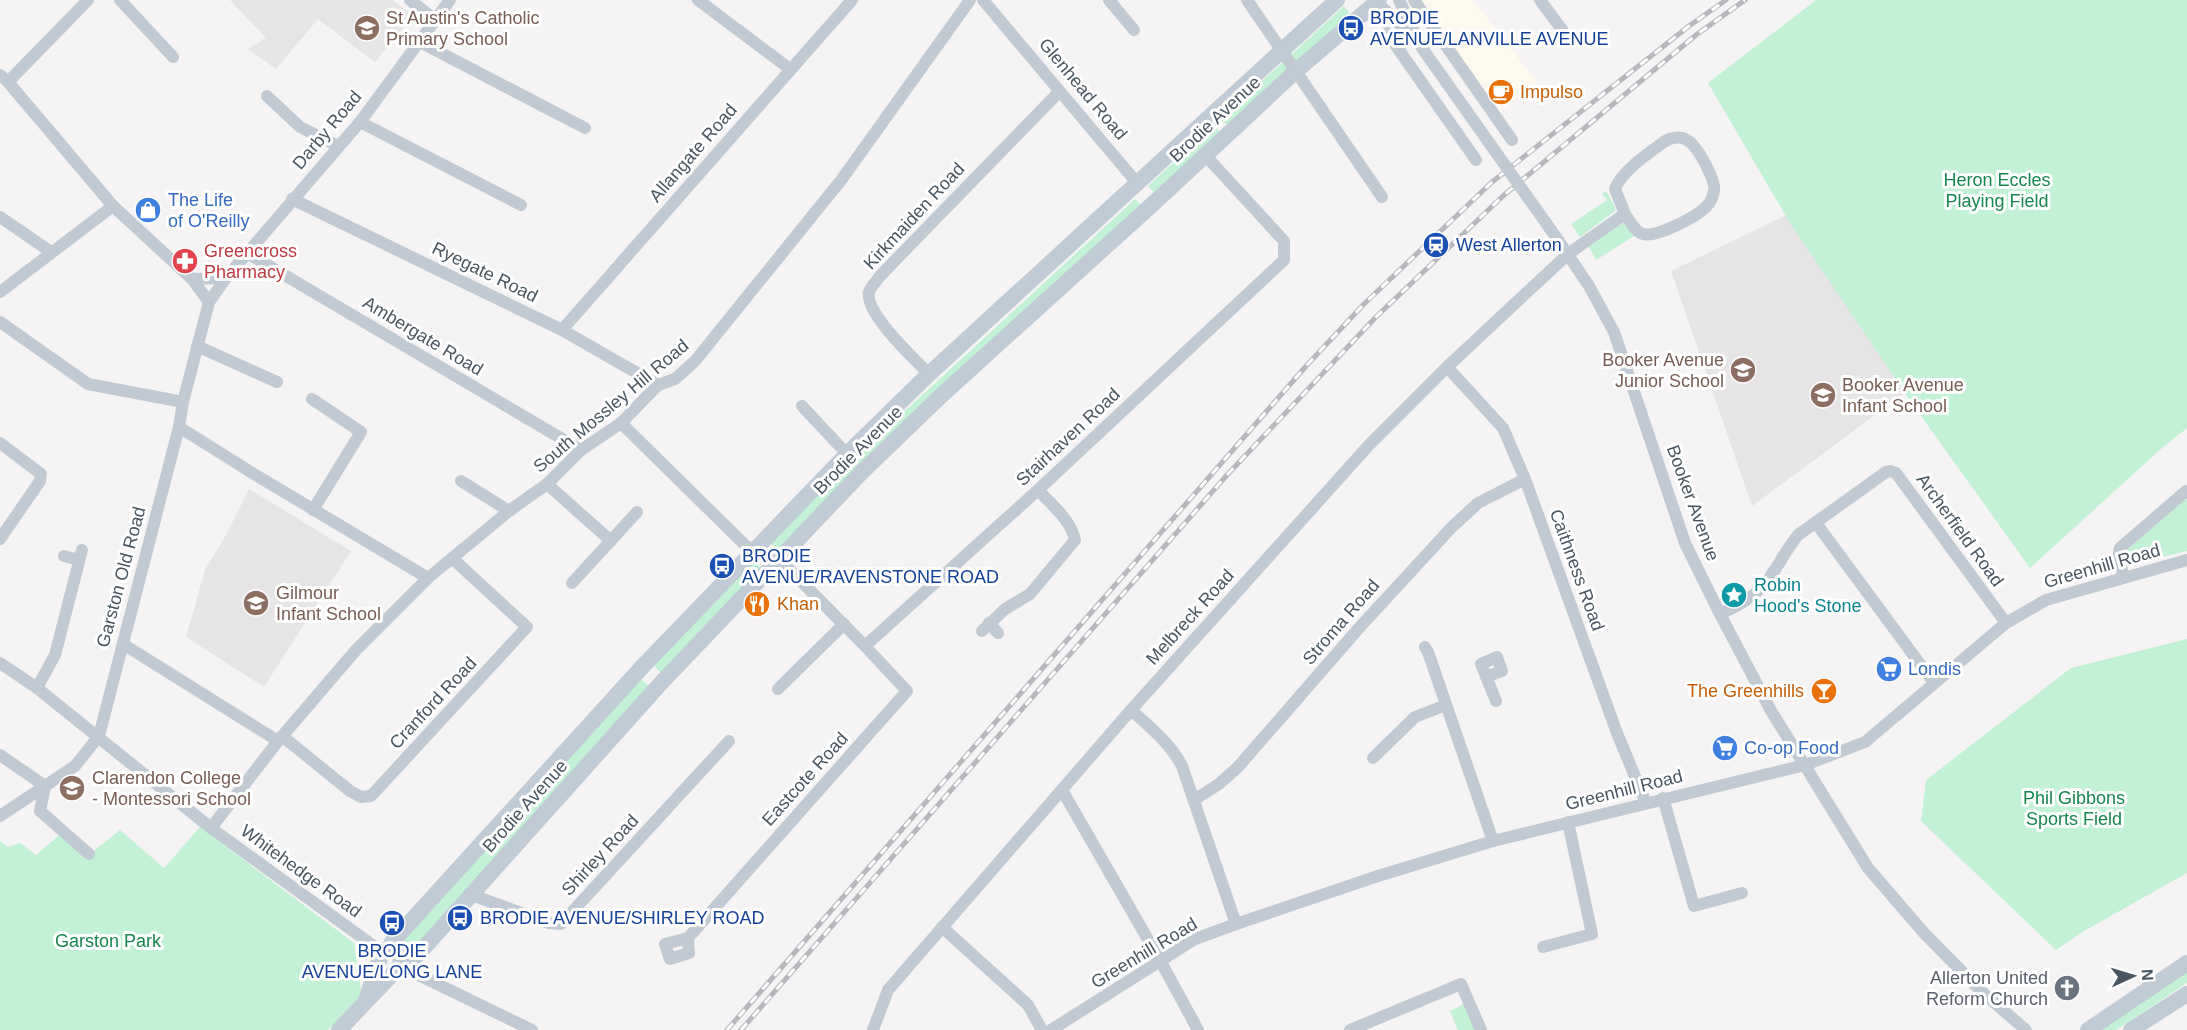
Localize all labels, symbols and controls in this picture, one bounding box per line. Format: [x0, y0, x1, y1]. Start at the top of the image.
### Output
place label: St Austin's Catholic Primary School [386, 8, 540, 49]
place label: BRODIE AVENUE/LANVILLE AVENUE [1370, 8, 1608, 49]
school or university icon: St Austin's Catholic Primary School [352, 13, 382, 43]
bus stop icon: BRODIE AVENUE/LANVILLE AVENUE [1336, 13, 1366, 43]
street label: Glenhead Road [1035, 34, 1131, 144]
street label: Brodie Avenue [1165, 72, 1265, 166]
cafe icon: Impulso [1486, 77, 1516, 107]
place label: Impulso [1520, 82, 1583, 102]
street label: Darby Road [288, 87, 366, 173]
street label: Allangate Road [645, 100, 741, 206]
street label: Kirkmaiden Road [860, 159, 968, 273]
park label: Heron Eccles Playing Field [1943, 170, 2051, 211]
place label: The Life of O'Reilly [168, 190, 249, 231]
shop icon: The Life of O'Reilly [133, 195, 163, 225]
station icon: West Allerton [1421, 230, 1451, 260]
place label: West Allerton [1456, 235, 1562, 255]
street label: Ryegate Road [429, 238, 541, 306]
place label: Greencross Pharmacy [204, 241, 297, 282]
pharmacy icon: Greencross Pharmacy [170, 246, 200, 276]
street label: Ambergate Road [360, 292, 486, 380]
street label: South Mossley Hill Road [529, 335, 693, 477]
place label: Booker Avenue Junior School [1602, 350, 1724, 391]
school or university icon: Booker Avenue Junior School [1728, 355, 1758, 385]
place label: Booker Avenue Infant School [1842, 375, 1964, 416]
school or university icon: Booker Avenue Infant School [1808, 380, 1838, 410]
street label: Stairhaven Road [1012, 384, 1124, 490]
street label: Brodie Avenue [810, 402, 906, 498]
street label: Booker Avenue [1663, 442, 1723, 564]
street label: Archerfield Road [1913, 470, 2007, 590]
street label: Garston Old Road [93, 504, 149, 650]
street label: Caithness Road [1546, 506, 1608, 634]
street label: Greenhill Road [2042, 540, 2162, 592]
place label: BRODIE AVENUE/RAVENSTONE ROAD [742, 546, 999, 587]
bus stop icon: BRODIE AVENUE/RAVENSTONE ROAD [707, 551, 737, 581]
street label: Melbreck Road [1142, 565, 1238, 669]
street label: Stroma Road [1299, 575, 1383, 669]
place label: Robin Hood's Stone [1754, 575, 1862, 616]
place icon: Robin Hood's Stone [1719, 580, 1749, 610]
place label: Gilmour Infant School [276, 583, 381, 624]
school or university icon: Gilmour Infant School [241, 588, 271, 618]
restaurant icon: Khan [742, 589, 772, 619]
place label: Khan [777, 594, 819, 614]
street label: Cranford Road [385, 653, 481, 753]
supermarket icon: Londis [1874, 654, 1904, 684]
place label: Londis [1908, 659, 1961, 679]
bar icon: The Greenhills [1809, 676, 1839, 706]
place label: The Greenhills [1687, 681, 1804, 701]
street label: Eastcote Road [758, 728, 852, 830]
supermarket icon: Co-op Food [1710, 733, 1740, 763]
place label: Co-op Food [1744, 738, 1839, 758]
street label: Brodie Avenue [479, 756, 571, 856]
street label: Greenhill Road [1563, 766, 1685, 814]
place label: Clarendon College - Montessori School [92, 768, 251, 809]
school or university icon: Clarendon College - Montessori School [57, 773, 87, 803]
park label: Phil Gibbons Sports Field [2023, 788, 2125, 829]
street label: Shirley Road [558, 810, 642, 900]
street label: Whitehedge Road [237, 821, 365, 921]
bus stop icon: BRODIE AVENUE/SHIRLEY ROAD [445, 903, 475, 933]
bus stop icon: BRODIE AVENUE/LONG LANE [377, 908, 407, 938]
place label: BRODIE AVENUE/SHIRLEY ROAD [480, 908, 764, 928]
street label: Greenhill Road [1087, 914, 1201, 992]
park label: Garston Park [55, 931, 162, 951]
place label: BRODIE AVENUE/LONG LANE [302, 941, 482, 982]
north arrow [2103, 946, 2163, 1006]
place label: Allerton United Reform Church [1926, 968, 2048, 1009]
text: N [2139, 969, 2156, 981]
church icon: Allerton United Reform Church [2052, 973, 2082, 1003]

